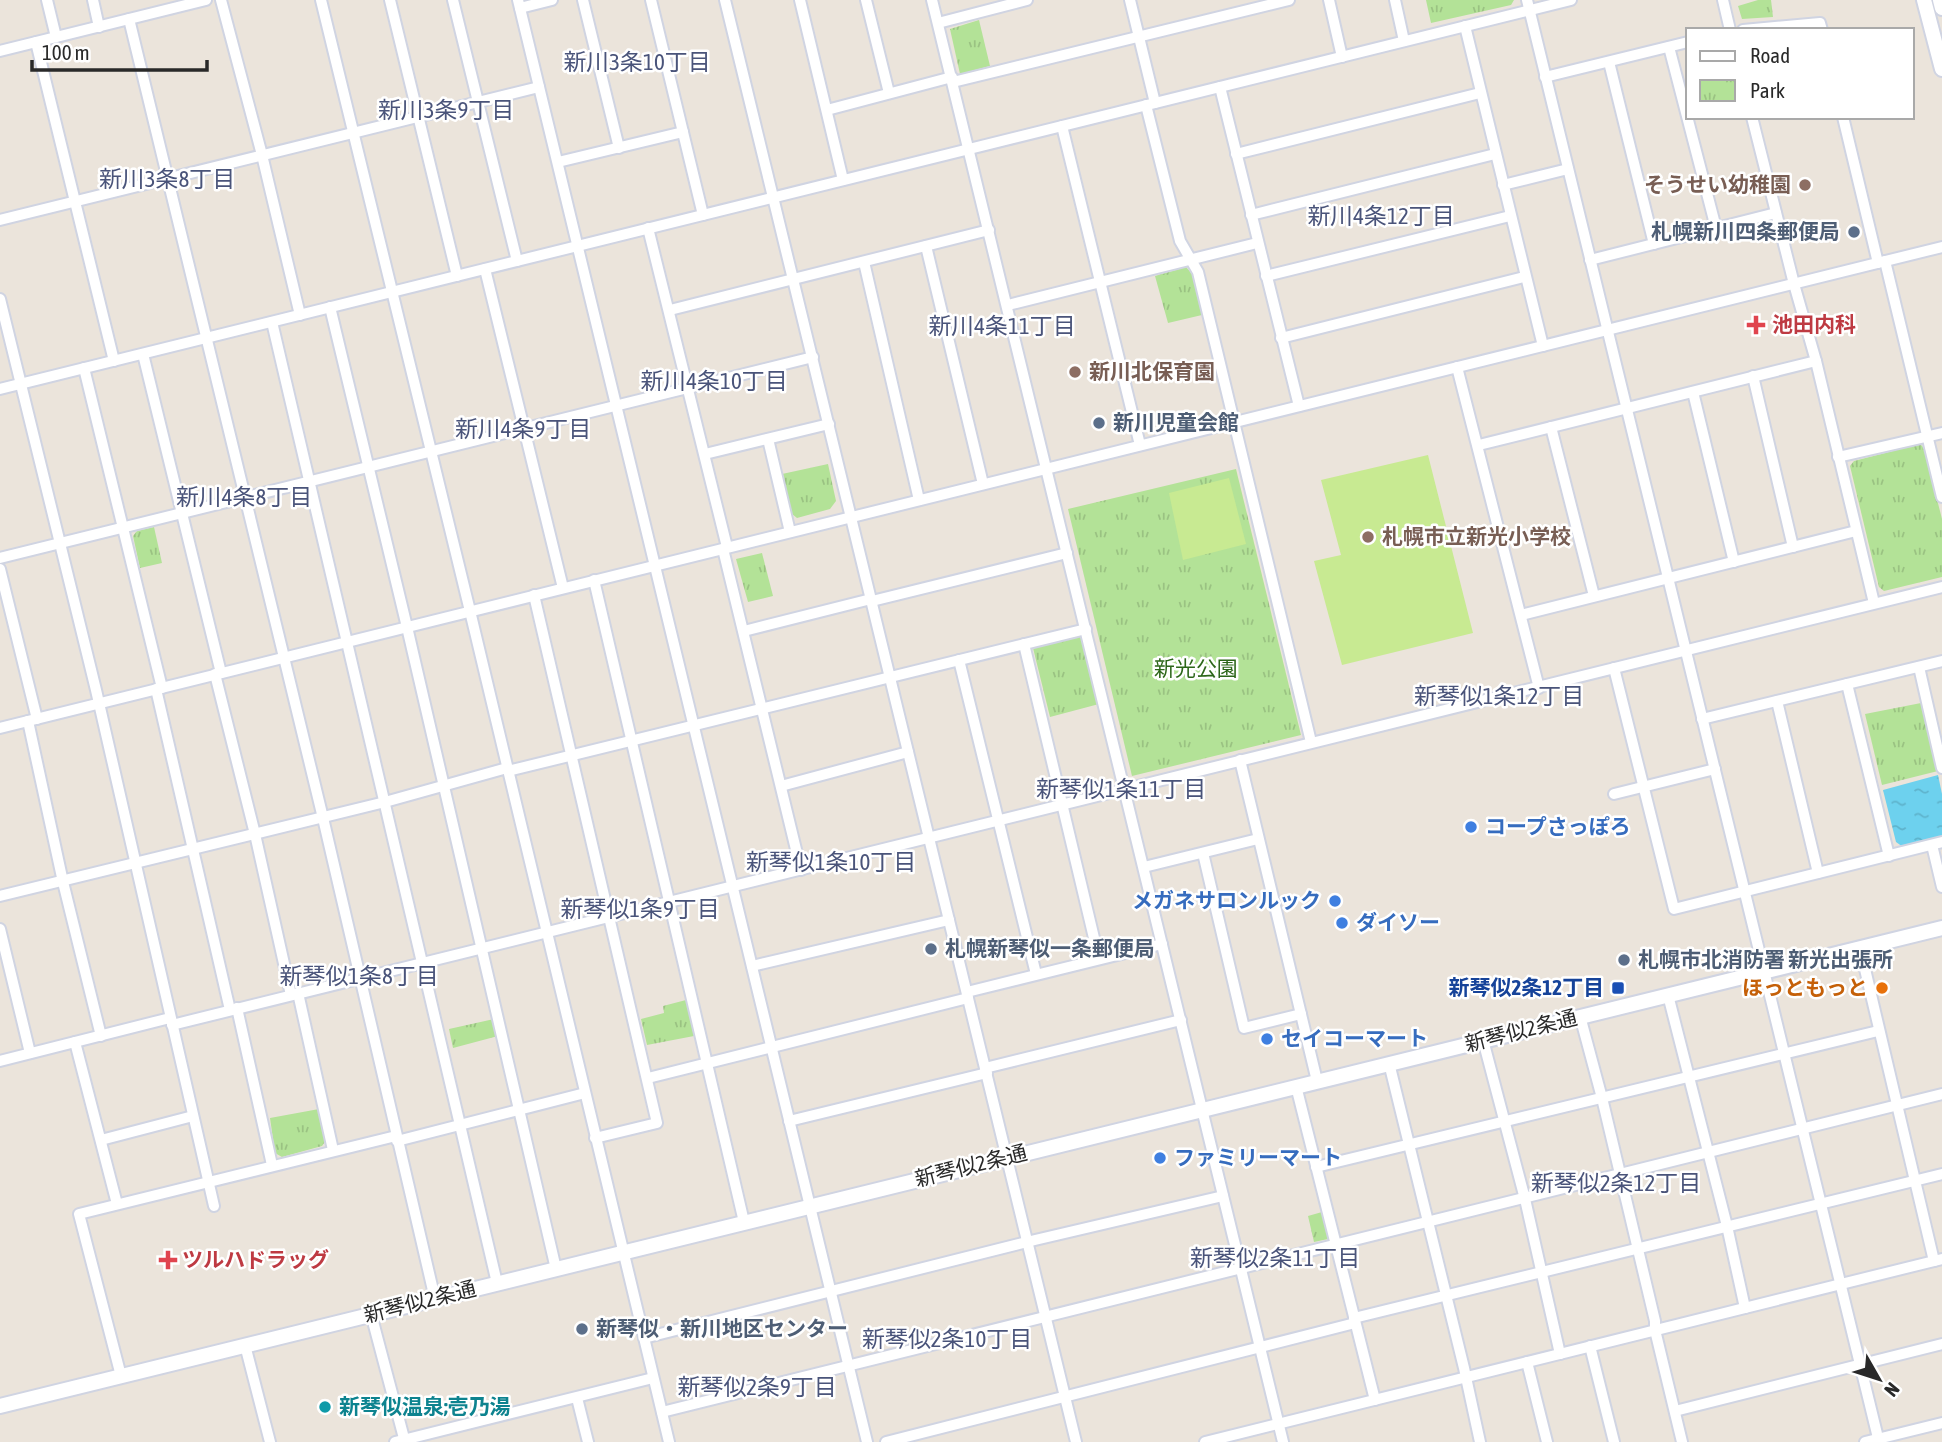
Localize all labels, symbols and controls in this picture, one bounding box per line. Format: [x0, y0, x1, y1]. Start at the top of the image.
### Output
scale bar [32, 28, 206, 72]
legend [1686, 28, 1914, 119]
text: 100 m [42, 40, 90, 64]
text: Road [1750, 43, 1790, 67]
district label: 新川3条10丁目 [563, 49, 711, 75]
text: Park [1750, 78, 1785, 102]
district label: 新川3条9丁目 [378, 97, 514, 123]
district label: 新川3条8丁目 [99, 166, 235, 192]
place label: そうせい幼稚園 [1644, 172, 1791, 196]
marker: そうせい幼稚園 [1797, 177, 1813, 193]
district label: 新川4条12丁目 [1307, 203, 1455, 229]
place label: 札幌新川四条郵便局 [1651, 219, 1840, 243]
marker: 札幌新川四条郵便局 [1846, 224, 1862, 240]
place label: 池田内科 [1772, 312, 1856, 336]
district label: 新川4条11丁目 [928, 313, 1076, 339]
marker: 池田内科 [1746, 315, 1766, 335]
place label: 新川北保育園 [1089, 359, 1215, 383]
marker: 新川北保育園 [1067, 364, 1083, 380]
district label: 新川4条10丁目 [640, 368, 788, 394]
place label: 新川児童会館 [1113, 410, 1239, 434]
marker: 新川児童会館 [1091, 415, 1107, 431]
district label: 新川4条9丁目 [455, 416, 591, 442]
district label: 新川4条8丁目 [176, 484, 312, 510]
place label: 札幌市立新光小学校 [1382, 524, 1571, 548]
marker: 札幌市立新光小学校 [1360, 529, 1376, 545]
park label: 新光公園 [1154, 656, 1238, 680]
district label: 新琴似1条12丁目 [1414, 683, 1584, 709]
district label: 新琴似1条11丁目 [1036, 776, 1206, 802]
place label: コープさっぽろ [1485, 814, 1631, 838]
marker: コープさっぽろ [1463, 819, 1479, 835]
district label: 新琴似1条10丁目 [746, 849, 916, 875]
place label: メガネサロンルック [1132, 888, 1321, 912]
marker: メガネサロンルック [1327, 893, 1343, 909]
district label: 新琴似1条9丁目 [560, 896, 720, 922]
place label: ダイソー [1356, 910, 1440, 934]
marker: ダイソー [1334, 915, 1350, 931]
place label: 札幌新琴似一条郵便局 [945, 936, 1155, 960]
marker: 札幌新琴似一条郵便局 [923, 941, 939, 957]
place label: 札幌市北消防署 新光出張所 [1638, 947, 1893, 971]
marker: 札幌市北消防署 新光出張所 [1616, 952, 1632, 968]
district label: 新琴似1条8丁目 [279, 963, 439, 989]
place label: 新琴似2条12丁目 [1448, 975, 1604, 999]
place label: ほっともっと [1742, 975, 1868, 999]
marker: 新琴似2条12丁目 [1610, 980, 1626, 996]
marker: ほっともっと [1874, 980, 1890, 996]
street label: 新琴似2条通 [1462, 1004, 1579, 1056]
place label: セイコーマート [1281, 1026, 1428, 1050]
marker: セイコーマート [1259, 1031, 1275, 1047]
street label: 新琴似2条通 [912, 1139, 1029, 1191]
place label: ファミリーマート [1174, 1145, 1342, 1169]
marker: ファミリーマート [1152, 1150, 1168, 1166]
district label: 新琴似2条12丁目 [1531, 1170, 1701, 1196]
district label: 新琴似2条11丁目 [1190, 1245, 1360, 1271]
place label: ツルハドラッグ [182, 1247, 329, 1271]
marker: ツルハドラッグ [160, 1252, 176, 1268]
street label: 新琴似2条通 [361, 1275, 478, 1327]
place label: 新琴似・新川地区センター [596, 1316, 848, 1340]
marker: 新琴似・新川地区センター [574, 1321, 590, 1337]
district label: 新琴似2条10丁目 [862, 1326, 1032, 1352]
north arrow [1844, 1344, 1914, 1414]
district label: 新琴似2条9丁目 [677, 1374, 837, 1400]
text: N [1880, 1378, 1904, 1401]
place label: 新琴似温泉;壱乃湯 [339, 1394, 511, 1418]
marker: 新琴似温泉;壱乃湯 [317, 1399, 333, 1415]

